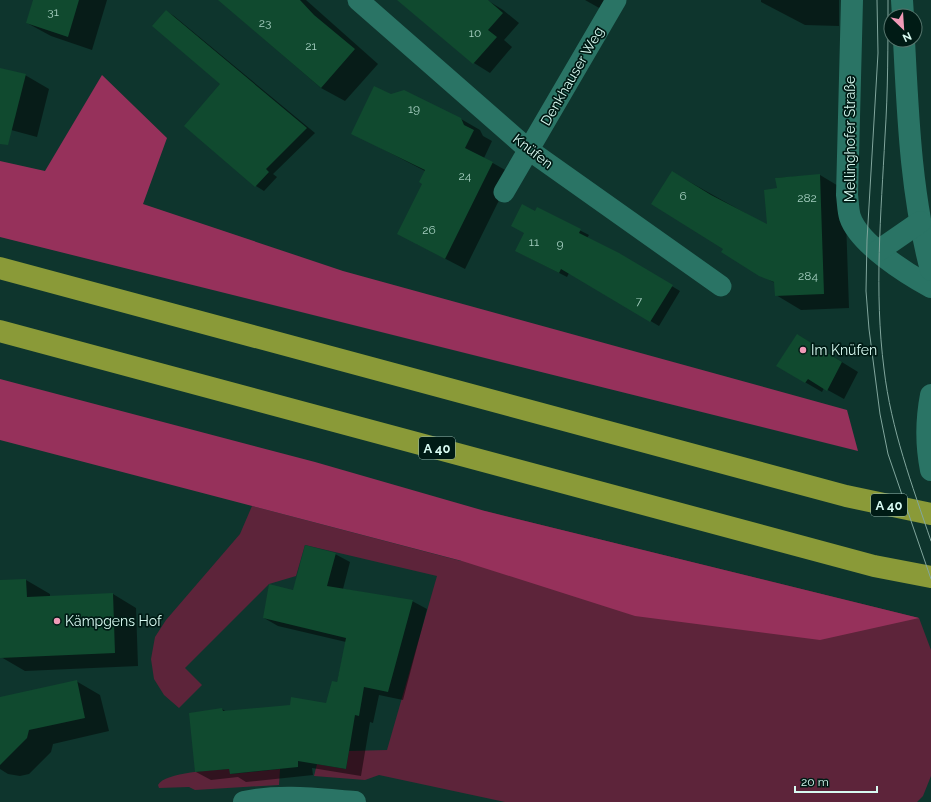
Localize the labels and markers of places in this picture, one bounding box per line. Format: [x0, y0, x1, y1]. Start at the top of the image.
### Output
place label: Im Knüfen [811, 342, 877, 358]
marker: Im Knüfen [798, 345, 808, 355]
place label: Kämpgens Hof [65, 613, 163, 629]
marker: Kämpgens Hof [52, 616, 62, 626]

